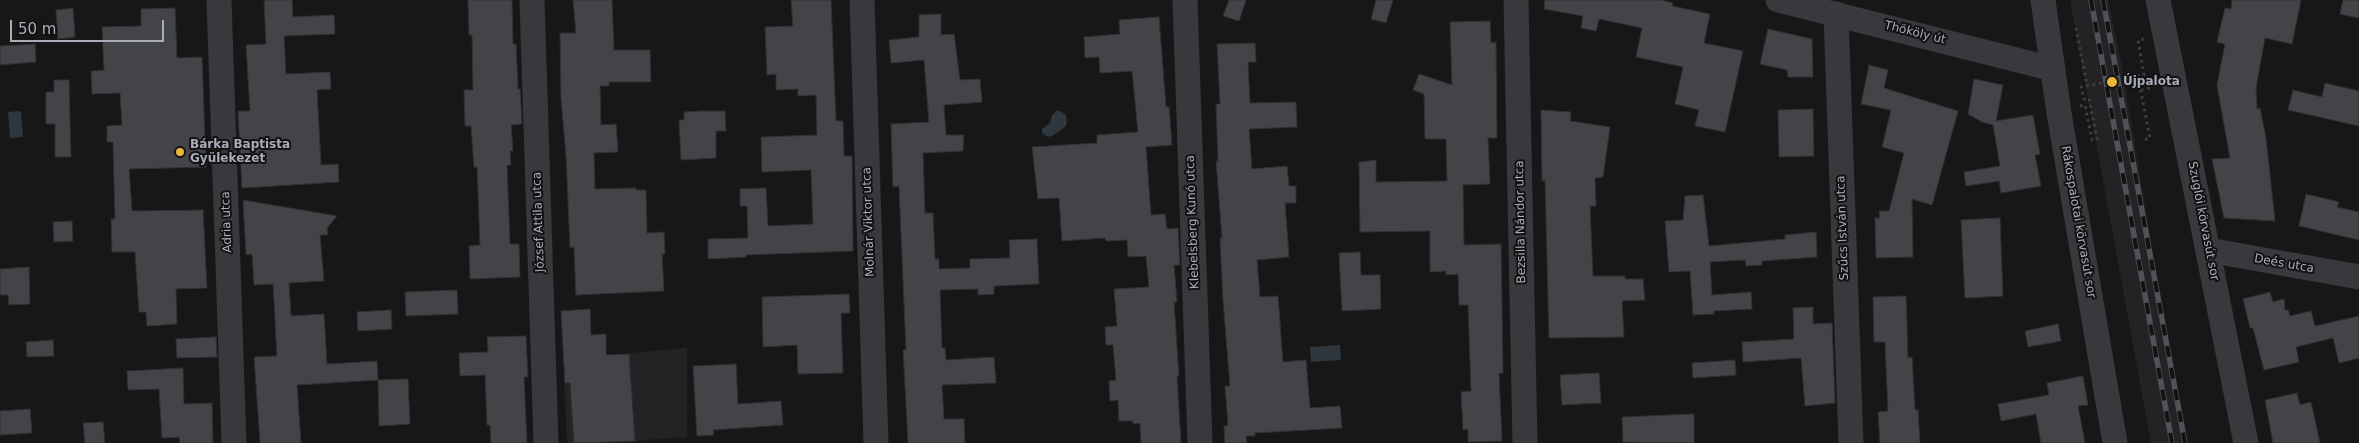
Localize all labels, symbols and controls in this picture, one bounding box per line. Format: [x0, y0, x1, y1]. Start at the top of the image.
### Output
scale bar [12, 10, 166, 42]
street label: Thököly út [1883, 18, 1947, 48]
text: 50 m [18, 20, 56, 38]
marker: Újpalota [2105, 75, 2119, 89]
place label: Újpalota [2123, 75, 2180, 89]
place label: Bárka Baptista Gyülekezet [190, 138, 290, 166]
street label: Rákospalotai körvasút sor [2057, 145, 2099, 299]
marker: Bárka Baptista Gyülekezet [174, 146, 186, 158]
street label: Klebelsberg Kunó utca [1183, 155, 1203, 289]
street label: Bezsilla Nándor utca [1513, 160, 1529, 284]
street label: Szuglói körvasút sor [2184, 160, 2222, 282]
street label: Molnár Viktor utca [860, 167, 878, 277]
street label: József Attila utca [530, 172, 548, 272]
street label: Szűcs István utca [1834, 175, 1852, 281]
street label: Adria utca [219, 191, 235, 253]
street label: Deés utca [2253, 252, 2315, 276]

